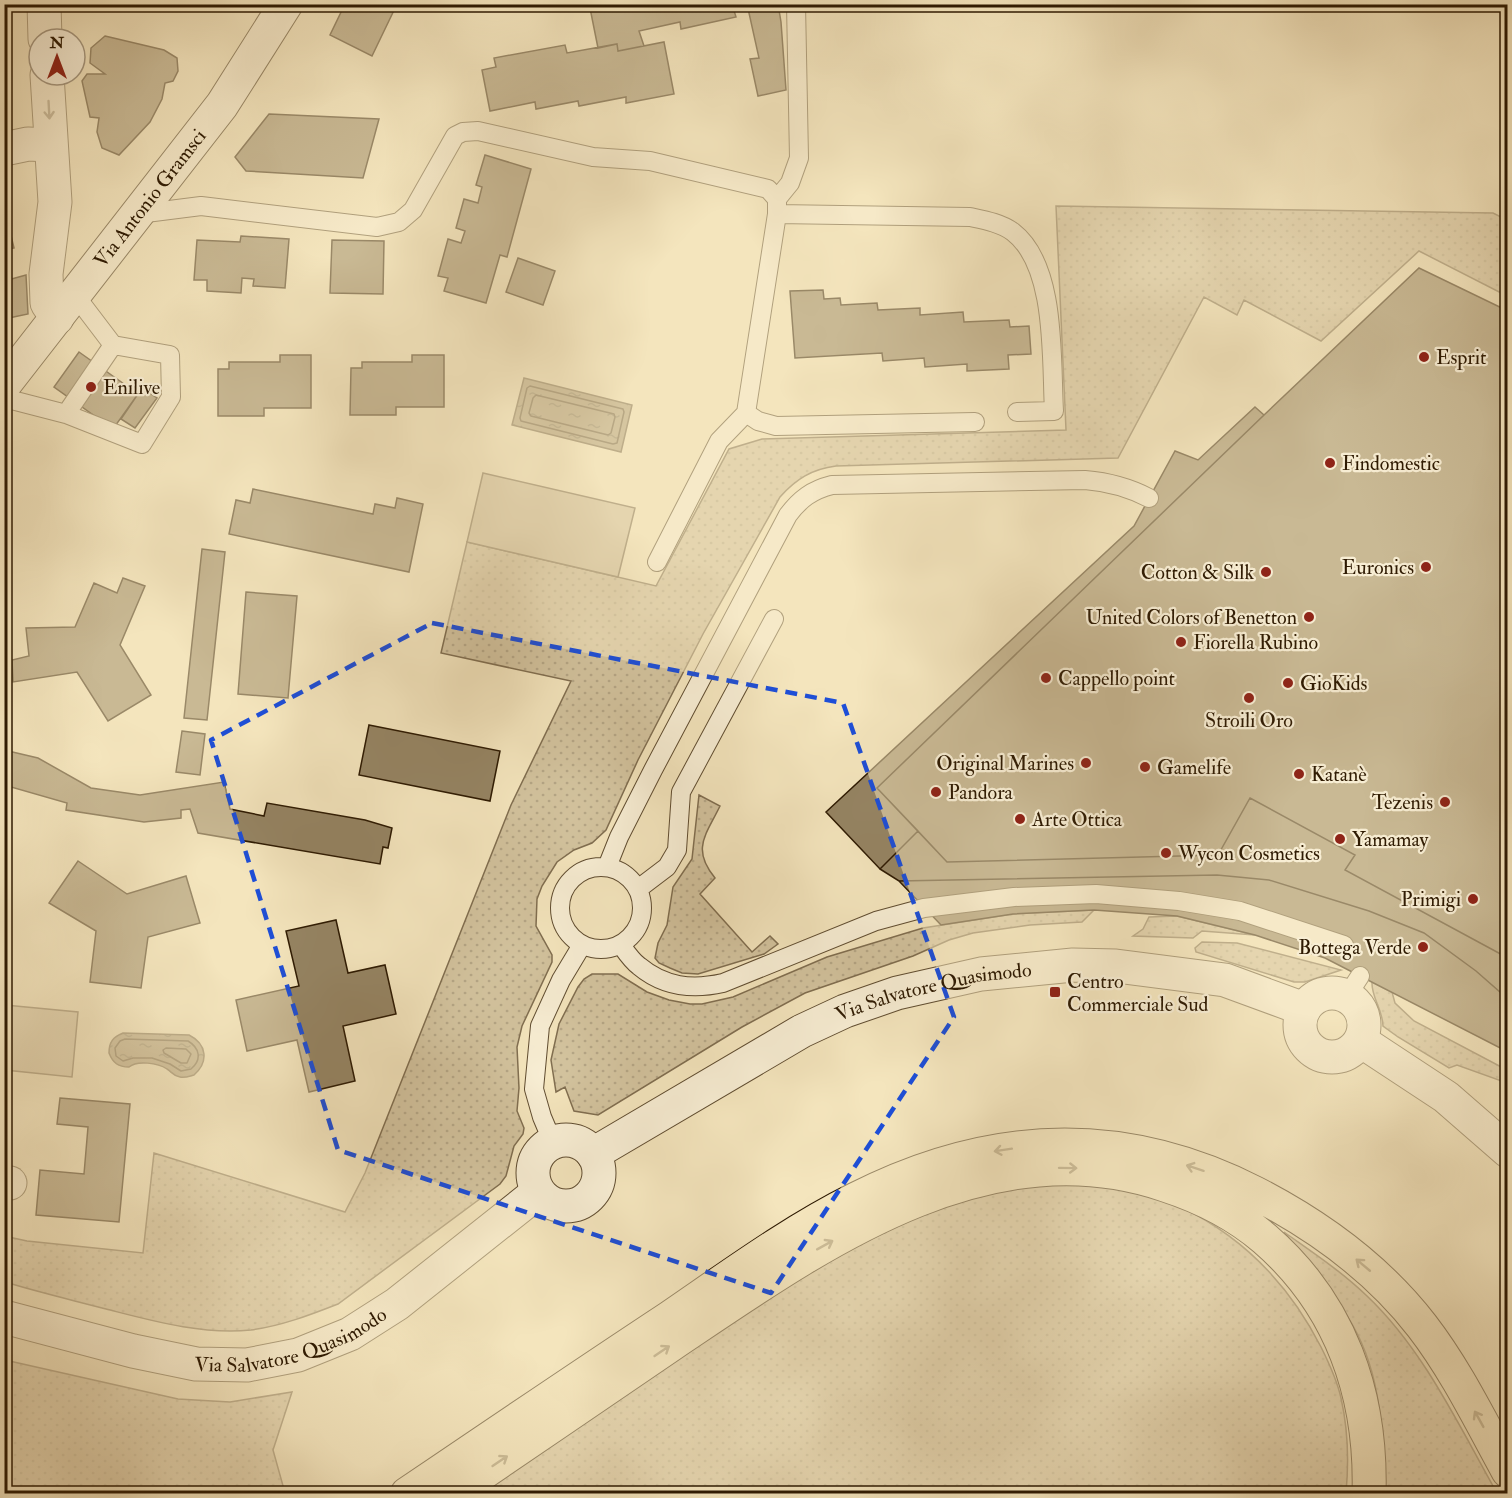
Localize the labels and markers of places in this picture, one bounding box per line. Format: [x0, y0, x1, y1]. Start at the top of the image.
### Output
place label: Esprit [1436, 345, 1487, 371]
marker: Esprit [1417, 350, 1431, 364]
place label: Enilive [103, 375, 160, 400]
marker: Enilive [84, 380, 98, 394]
place label: Findomestic [1342, 451, 1440, 476]
marker: Findomestic [1323, 456, 1337, 470]
place label: Euronics [1342, 555, 1414, 580]
place label: Cotton & Silk [1141, 560, 1254, 585]
marker: Euronics [1419, 560, 1433, 574]
marker: Cotton & Silk [1259, 565, 1273, 579]
place label: United Colors of Benetton [1086, 605, 1297, 630]
marker: United Colors of Benetton [1302, 610, 1316, 624]
place label: Fiorella Rubino [1193, 630, 1318, 655]
marker: Fiorella Rubino [1174, 635, 1188, 649]
place label: Cappello point [1058, 666, 1176, 692]
marker: Cappello point [1039, 671, 1053, 685]
place label: GioKids [1300, 671, 1367, 696]
marker: GioKids [1281, 676, 1295, 690]
marker: Stroili Oro [1242, 691, 1256, 705]
place label: Stroili Oro [1205, 708, 1293, 733]
place label: Original Marines [936, 751, 1074, 776]
place label: Gamelife [1157, 755, 1231, 780]
marker: Original Marines [1079, 756, 1093, 770]
marker: Gamelife [1138, 760, 1152, 774]
place label: Katanè [1311, 762, 1367, 787]
marker: Katanè [1292, 767, 1306, 781]
place label: Pandora [948, 780, 1014, 805]
marker: Pandora [929, 785, 943, 799]
place label: Tezenis [1372, 790, 1433, 815]
marker: Tezenis [1438, 795, 1452, 809]
place label: Arte Ottica [1031, 807, 1123, 832]
marker: Arte Ottica [1013, 812, 1027, 826]
place label: Yamamay [1352, 827, 1429, 852]
marker: Yamamay [1333, 832, 1347, 846]
place label: Wycon Cosmetics [1177, 841, 1320, 866]
marker: Wycon Cosmetics [1159, 846, 1173, 860]
place label: Primigi [1401, 887, 1461, 912]
marker: Primigi [1466, 892, 1480, 906]
place label: Bottega Verde [1298, 935, 1411, 960]
marker: Bottega Verde [1416, 940, 1430, 954]
place label: Centro Commerciale Sud [1067, 969, 1209, 1017]
marker: Centro Commerciale Sud [1048, 985, 1062, 999]

